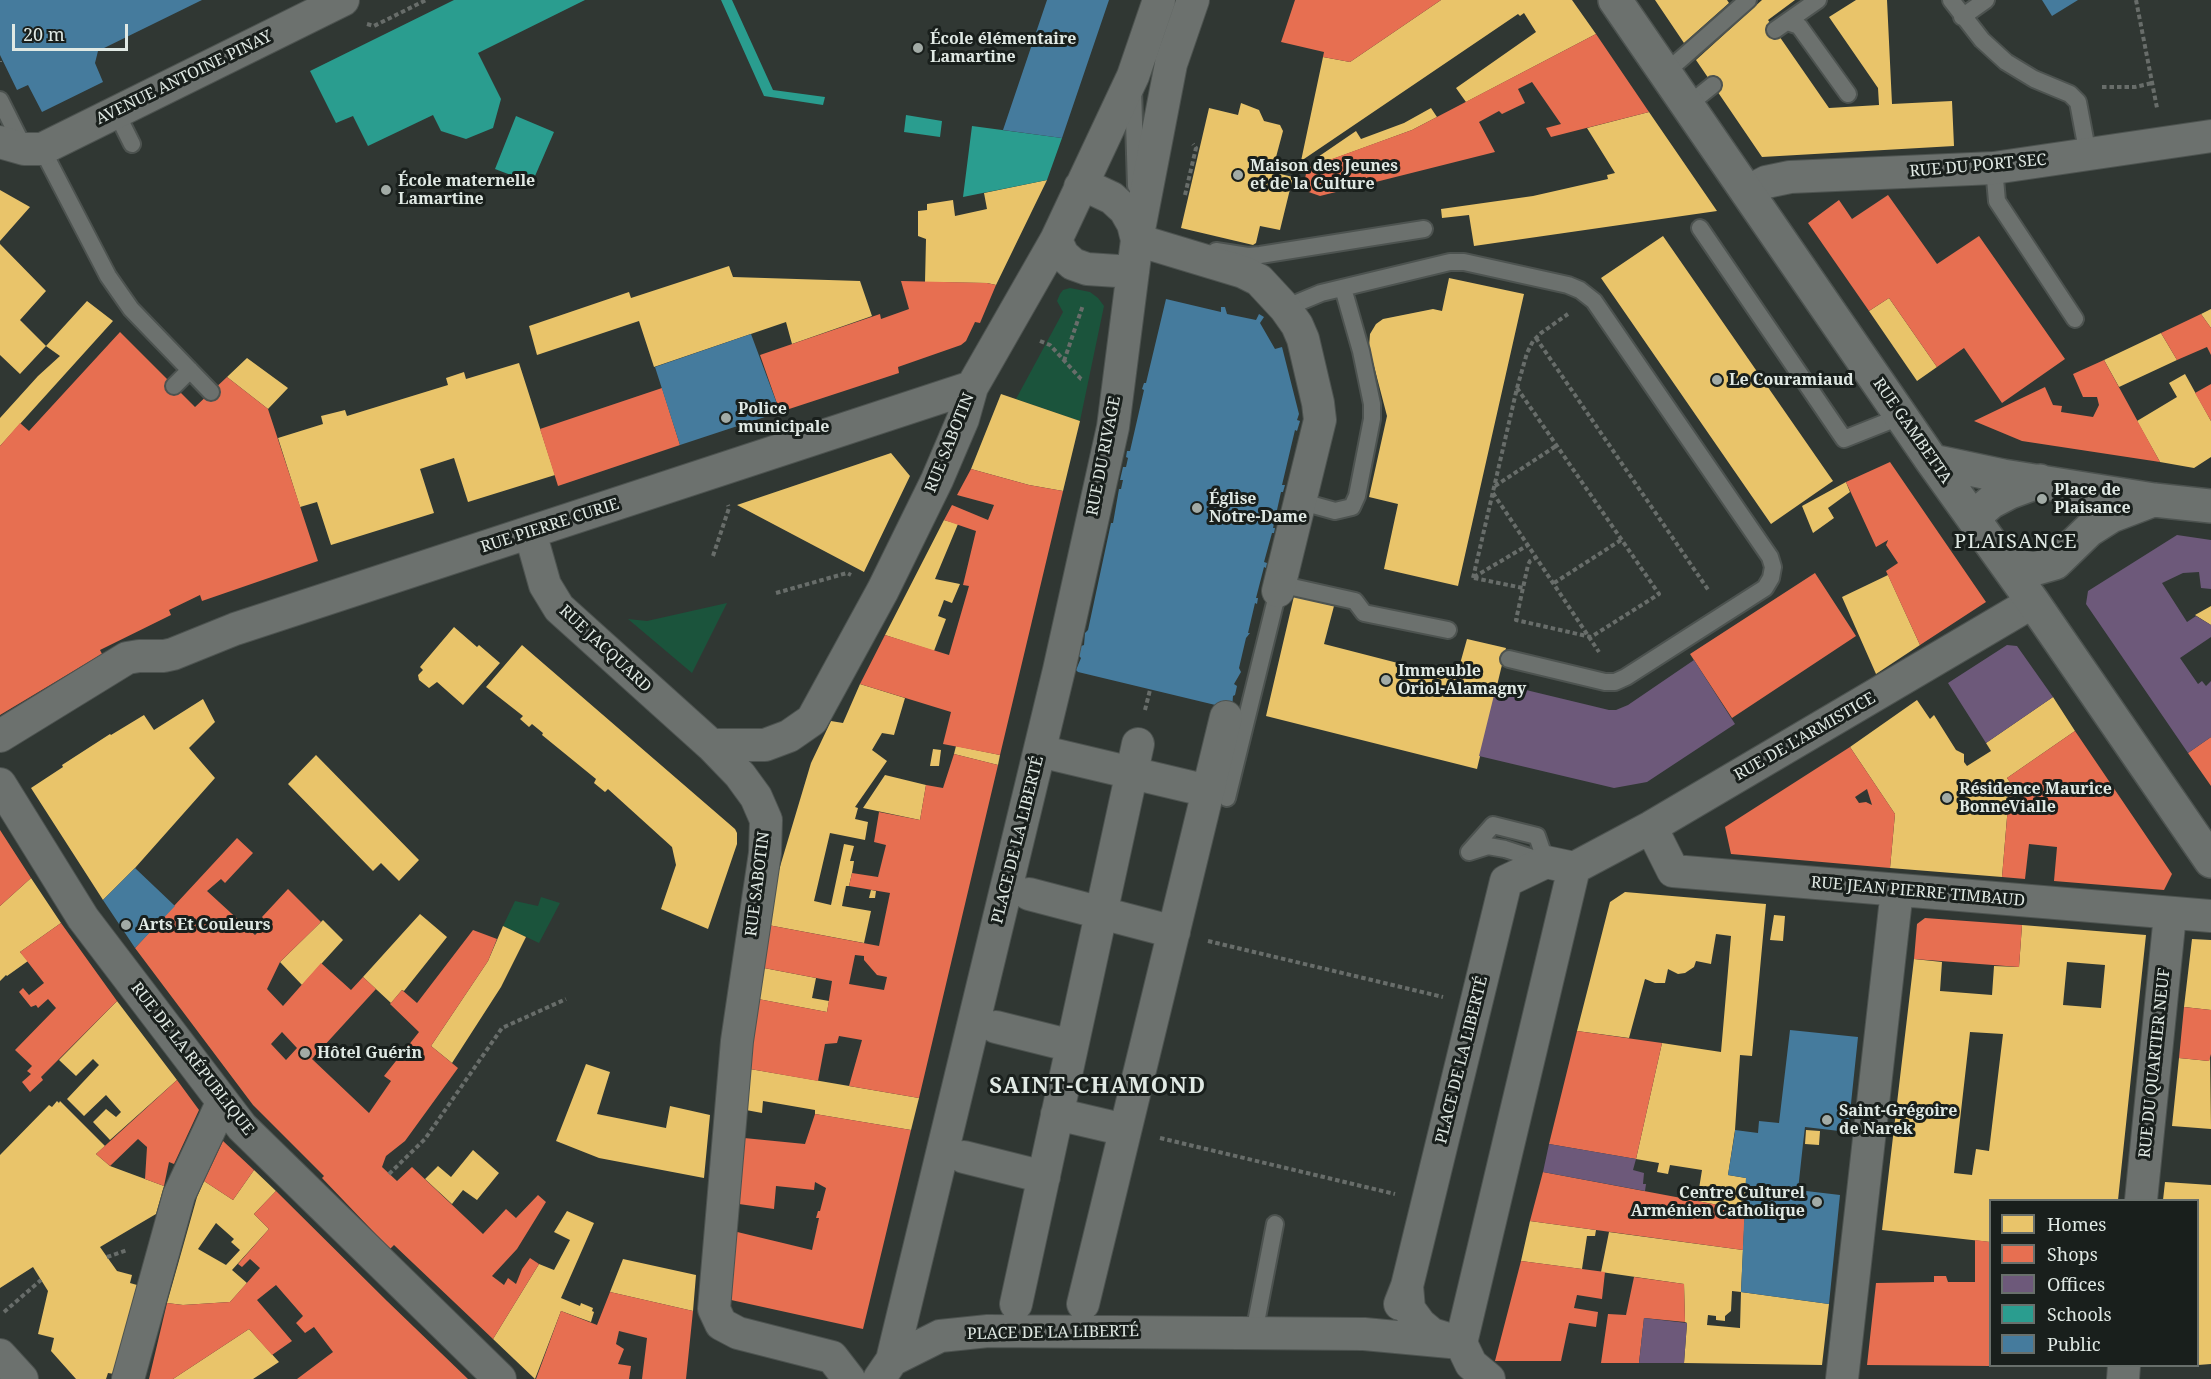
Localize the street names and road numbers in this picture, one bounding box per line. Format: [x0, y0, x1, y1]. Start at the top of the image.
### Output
street label: AVENUE ANTOINE PINAY [93, 27, 275, 129]
street label: RUE DU PORT SEC [1909, 150, 2047, 182]
street label: RUE GAMBETTA [1869, 375, 1955, 487]
street label: RUE SABOTIN [921, 390, 979, 496]
street label: RUE DU RIVAGE [1083, 395, 1125, 517]
street label: RUE PIERRE CURIE [478, 495, 622, 557]
street label: RUE JACQUARD [555, 601, 655, 697]
street label: RUE DE L'ARMISTICE [1731, 689, 1879, 785]
street label: PLACE DE LA LIBERTÉ [988, 754, 1048, 926]
street label: RUE SABOTIN [742, 830, 774, 938]
street label: RUE JEAN PIERRE TIMBAUD [1810, 873, 2026, 911]
street label: RUE DU QUARTIER NEUF [2135, 967, 2175, 1159]
street label: PLACE DE LA LIBERTÉ [1432, 974, 1492, 1146]
street label: RUE DE LA RÉPUBLIQUE [126, 979, 258, 1139]
street label: PLACE DE LA LIBERTÉ [967, 1322, 1139, 1344]

